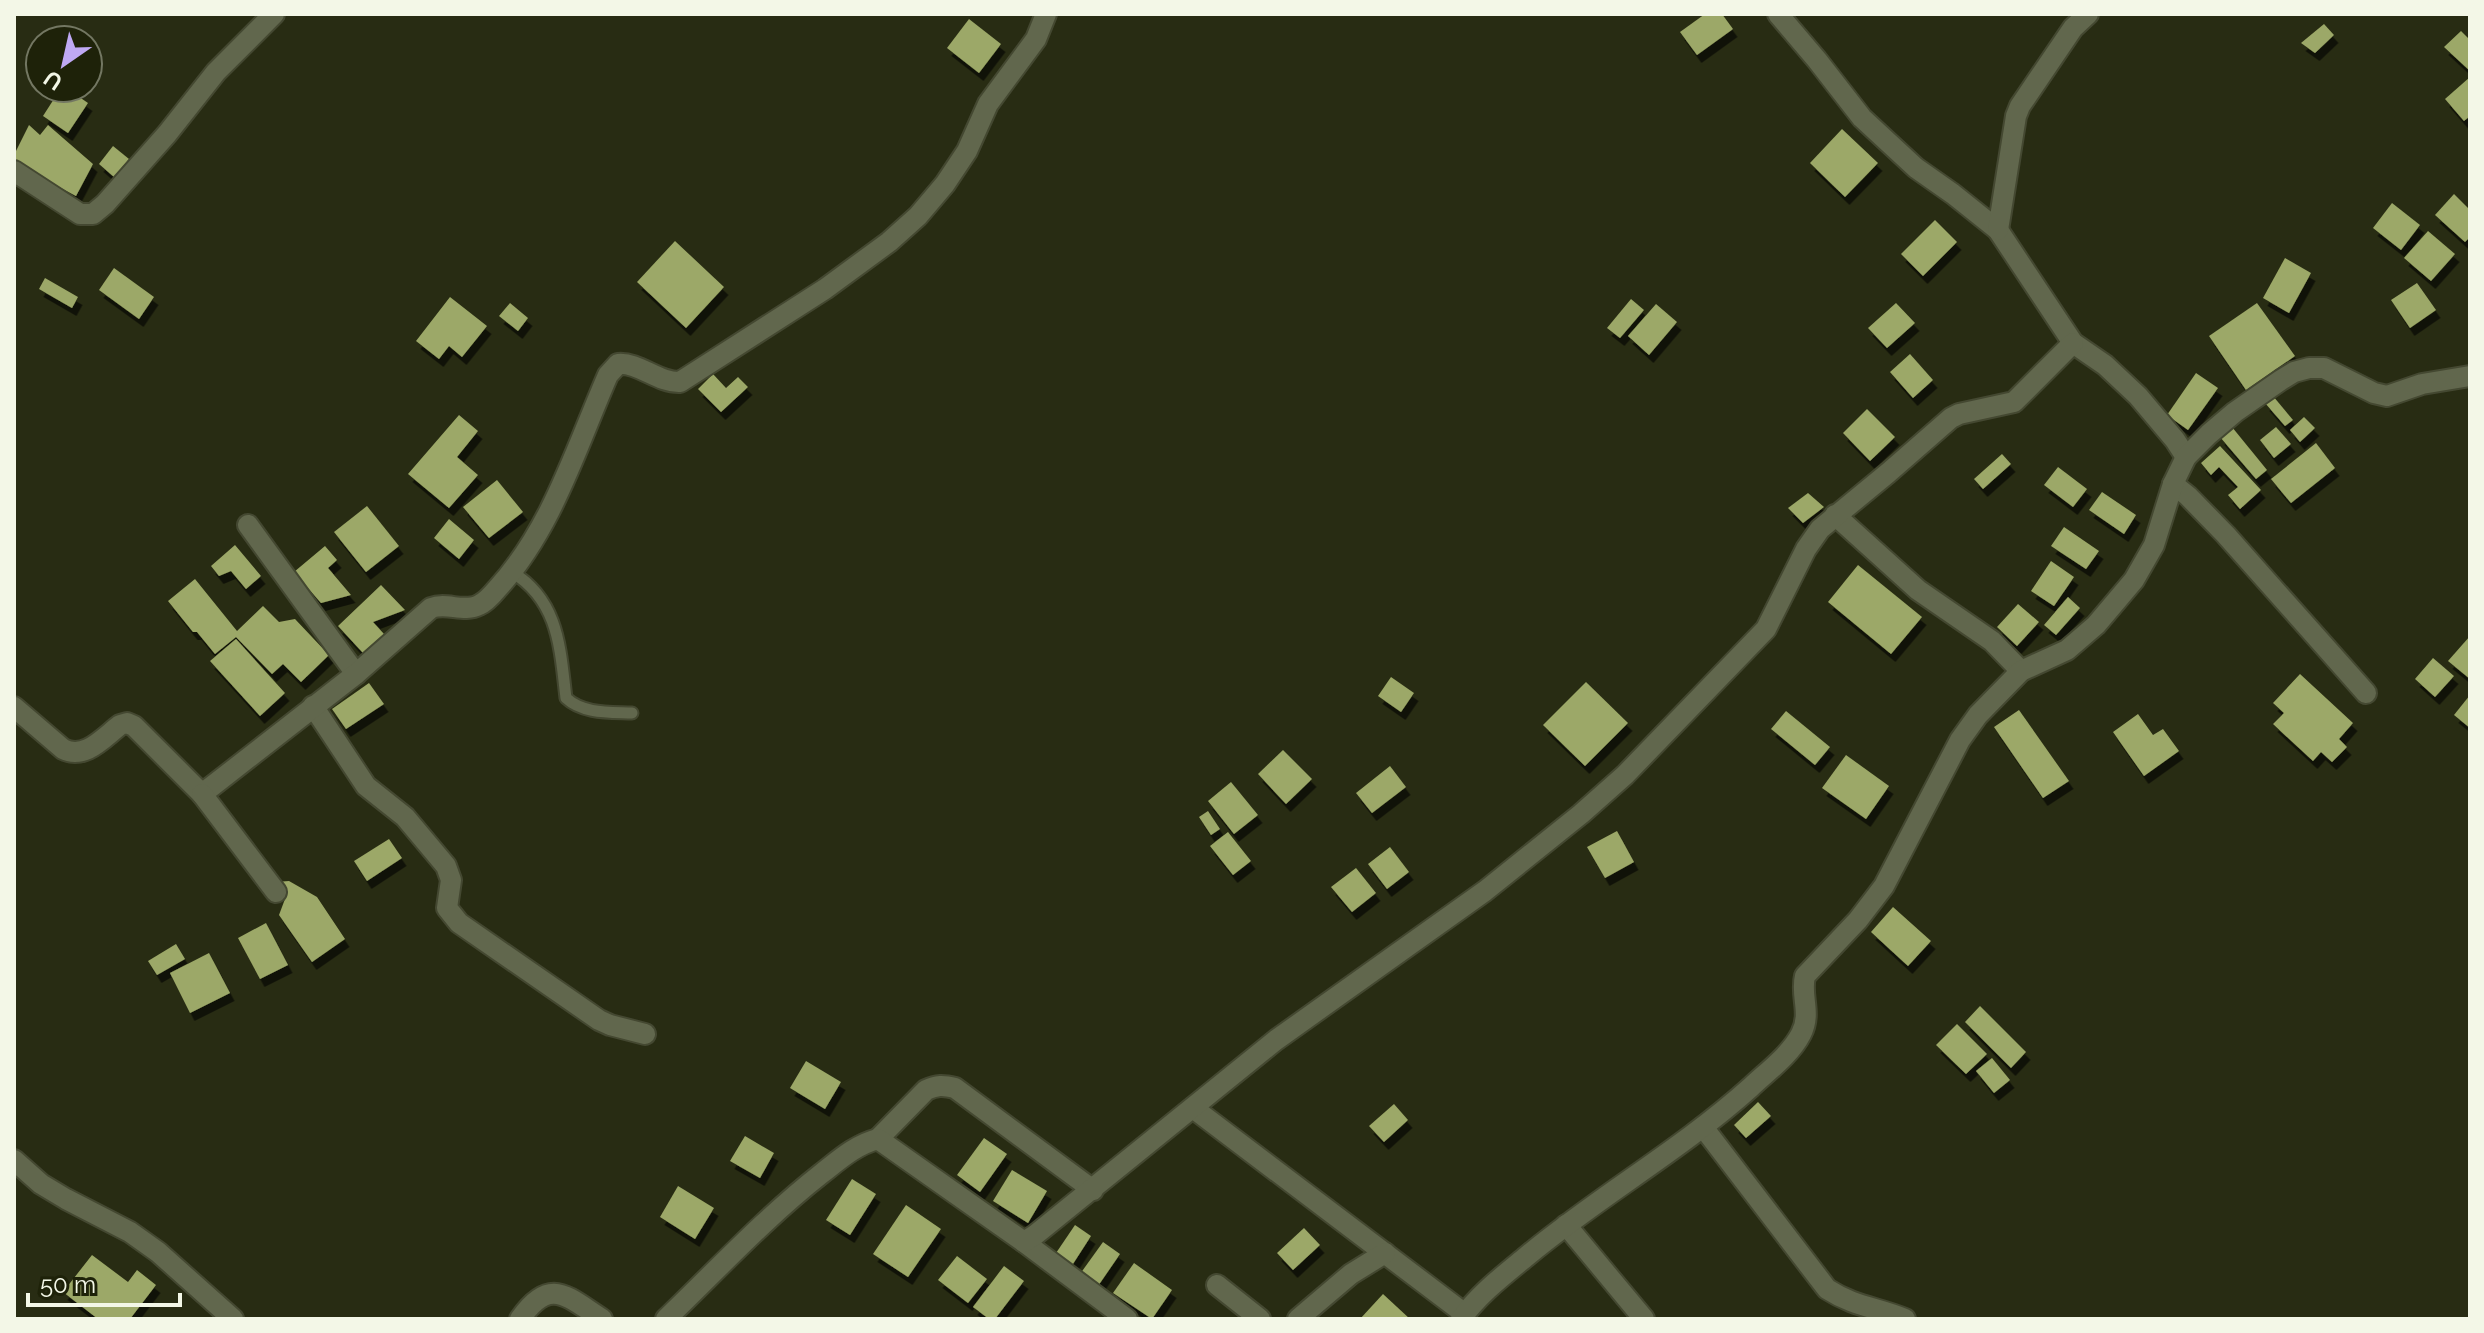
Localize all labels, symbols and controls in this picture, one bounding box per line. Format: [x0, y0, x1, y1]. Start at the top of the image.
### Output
north arrow [24, 24, 104, 104]
text: U [39, 65, 67, 96]
scale bar [28, 1257, 180, 1307]
text: 50 m [40, 1270, 96, 1299]

